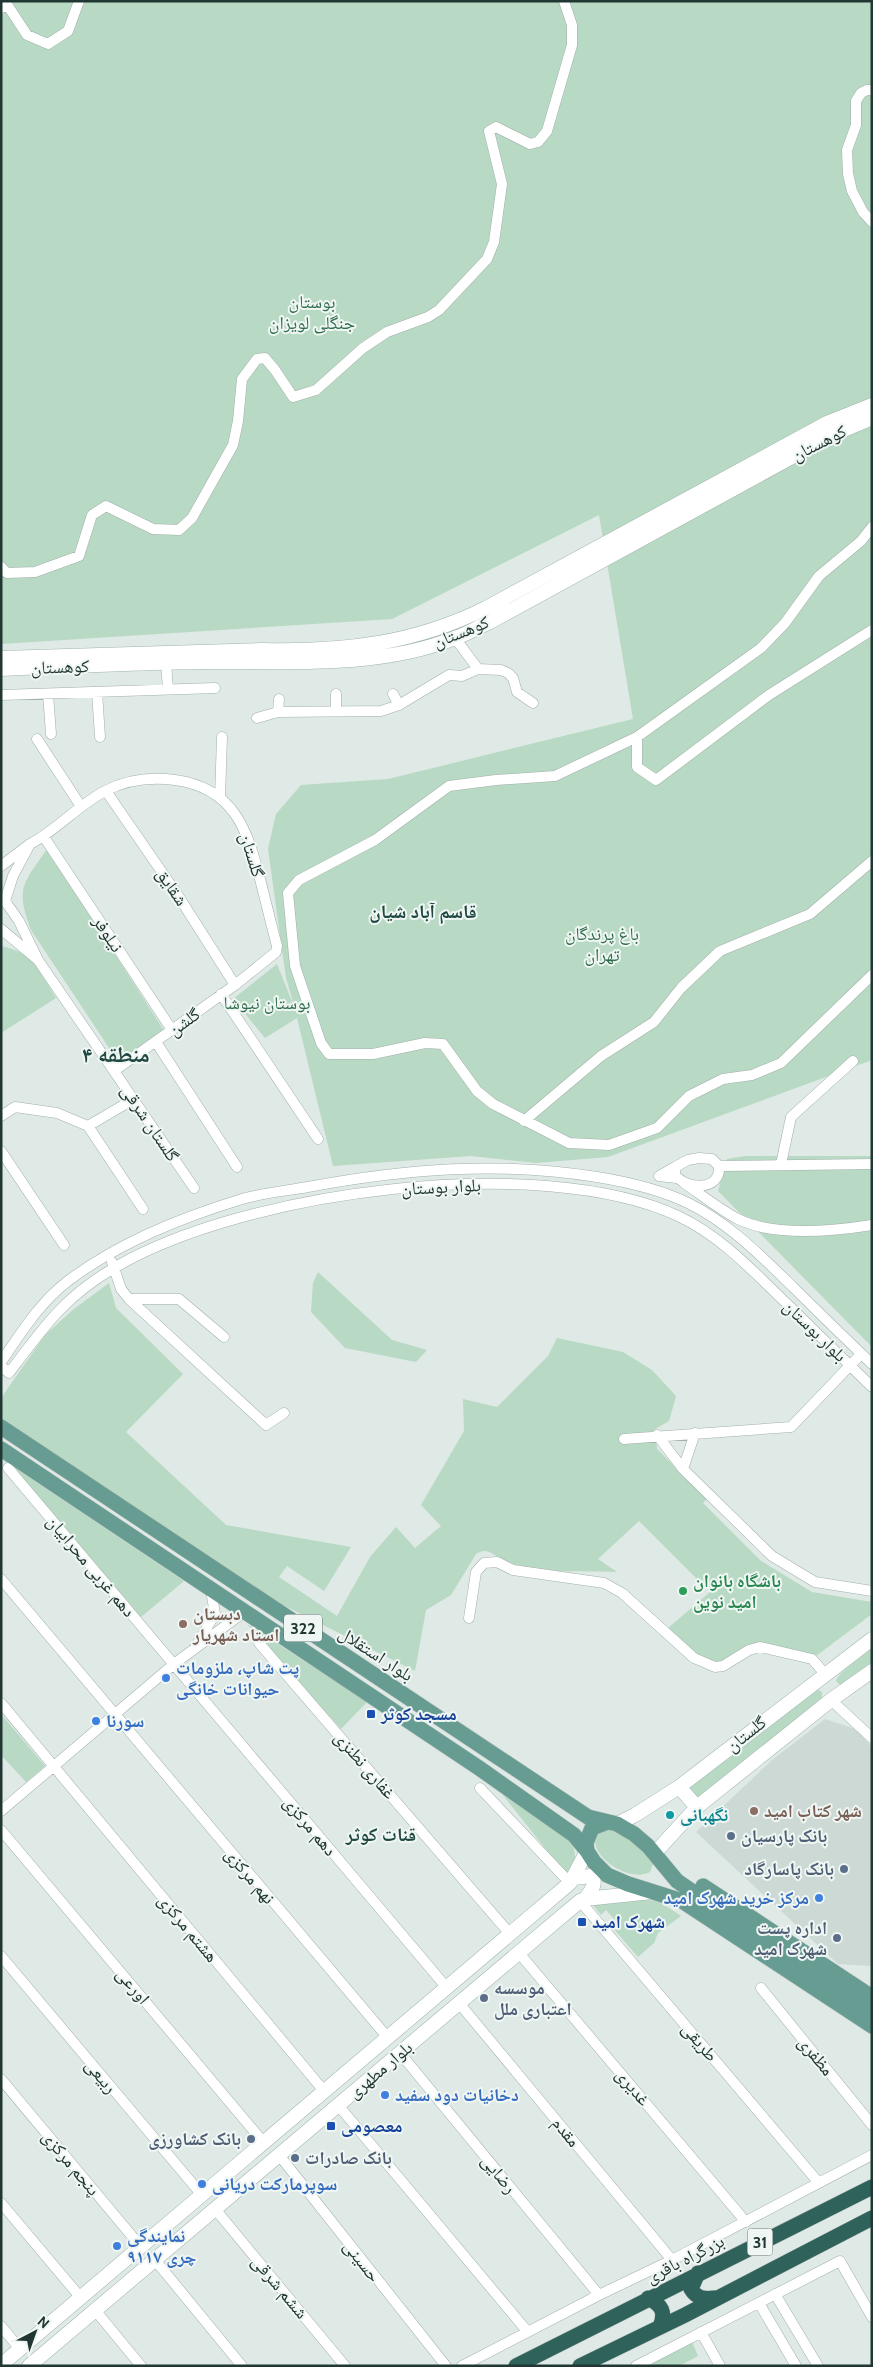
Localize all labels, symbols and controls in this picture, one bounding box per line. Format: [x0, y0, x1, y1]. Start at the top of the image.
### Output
park label: بوستان جنگلی لویزان [269, 291, 355, 334]
street label: کوهستان [788, 420, 851, 466]
street label: کوهستان [430, 611, 493, 653]
street label: کوهستان [30, 655, 90, 679]
street label: گلستان [235, 830, 269, 880]
street label: شقایق [151, 864, 193, 910]
district label: قاسم آباد شیان [369, 900, 477, 924]
street label: نیلوفر [88, 911, 128, 956]
park label: باغ پرندگان تهران [565, 923, 639, 966]
park label: بوستان نیوشا [223, 992, 311, 1014]
street label: گلشن [164, 1003, 205, 1041]
district label: منطقه ۴ [82, 1041, 150, 1068]
street label: گلستان شرقی [116, 1080, 184, 1166]
street label: بلوار بوستان [401, 1174, 481, 1200]
street label: بلوار بوستان [779, 1295, 851, 1367]
street label: دهم غربی محرابیان [41, 1511, 140, 1622]
place label: باشگاه بانوان امید نوین [693, 1570, 781, 1613]
marker: باشگاه بانوان امید نوین [677, 1585, 689, 1597]
place label: دبستان استاد شهریار [192, 1603, 279, 1646]
road number: 322 [284, 1615, 322, 1642]
marker: دبستان استاد شهریار [177, 1618, 189, 1630]
street label: بلوار استقلال [335, 1622, 417, 1686]
place label: پت شاپ، ملزومات حیوانات خانگی [176, 1657, 299, 1700]
marker: پت شاپ، ملزومات حیوانات خانگی [160, 1672, 172, 1684]
place label: مسجد کوثر [380, 1703, 457, 1725]
marker: مسجد کوثر [365, 1708, 377, 1720]
place label: سورنا [106, 1710, 144, 1732]
street label: گلستان [721, 1711, 771, 1757]
marker: سورنا [90, 1715, 102, 1727]
street label: غفاری نطنزی [330, 1727, 400, 1803]
street label: دهم مرکزی [278, 1792, 341, 1861]
place label: شهر کتاب امید [764, 1800, 862, 1822]
place label: نگهبانی [680, 1804, 728, 1826]
marker: شهر کتاب امید [748, 1805, 760, 1817]
marker: نگهبانی [664, 1809, 676, 1821]
district label: قنات کوثر [345, 1823, 416, 1846]
place label: بانک پارسیان [741, 1825, 827, 1847]
marker: بانک پارسیان [725, 1830, 737, 1842]
street label: نهم مرکزی [219, 1843, 280, 1909]
place label: بانک پاسارگاد [744, 1858, 834, 1880]
marker: بانک پاسارگاد [838, 1863, 850, 1875]
place label: مرکز خرید شهرک امید [663, 1887, 809, 1909]
street label: هشتم مرکزی [152, 1889, 223, 1967]
marker: مرکز خرید شهرک امید [813, 1892, 825, 1904]
place label: شهرک امید [592, 1911, 665, 1933]
marker: شهرک امید [576, 1916, 588, 1928]
place label: اداره پست شهرک امید [754, 1917, 827, 1960]
marker: اداره پست شهرک امید [831, 1932, 843, 1944]
street label: اورعی [111, 1963, 155, 2009]
place label: موسسه اعتباری ملل [494, 1977, 572, 2020]
marker: موسسه اعتباری ملل [478, 1992, 490, 2004]
street label: طریقی [677, 2018, 723, 2066]
street label: مظفری [793, 2032, 839, 2080]
street label: بلوار مطهری [343, 2037, 417, 2103]
street label: ربیعی [80, 2054, 122, 2098]
street label: غدیری [611, 2064, 655, 2110]
place label: دخانیات دود سفید [395, 2084, 519, 2106]
marker: دخانیات دود سفید [379, 2089, 391, 2101]
street label: مقدم [546, 2112, 585, 2152]
place label: معصومی [341, 2115, 403, 2137]
marker: معصومی [325, 2120, 337, 2132]
street label: پنجم مرکزی [37, 2126, 105, 2201]
place label: بانک کشاورزی [148, 2128, 241, 2150]
marker: بانک کشاورزی [245, 2133, 257, 2145]
place label: بانک صادرات [305, 2147, 392, 2169]
street label: رضایی [477, 2150, 521, 2198]
marker: بانک صادرات [289, 2152, 301, 2164]
place label: سوپرمارکت دریانی [212, 2173, 337, 2195]
marker: سوپرمارکت دریانی [196, 2178, 208, 2190]
place label: نمایندگی ۹۱۱۷ چری [127, 2225, 197, 2268]
road number: 31 [748, 2228, 772, 2256]
street label: بزرگراه باقری [642, 2230, 728, 2288]
street label: حسینی [339, 2236, 385, 2286]
marker: نمایندگی ۹۱۱۷ چری [111, 2240, 123, 2252]
street label: ششم شرقی [246, 2251, 313, 2324]
north arrow [10, 2307, 60, 2357]
text: N [34, 2312, 53, 2332]

